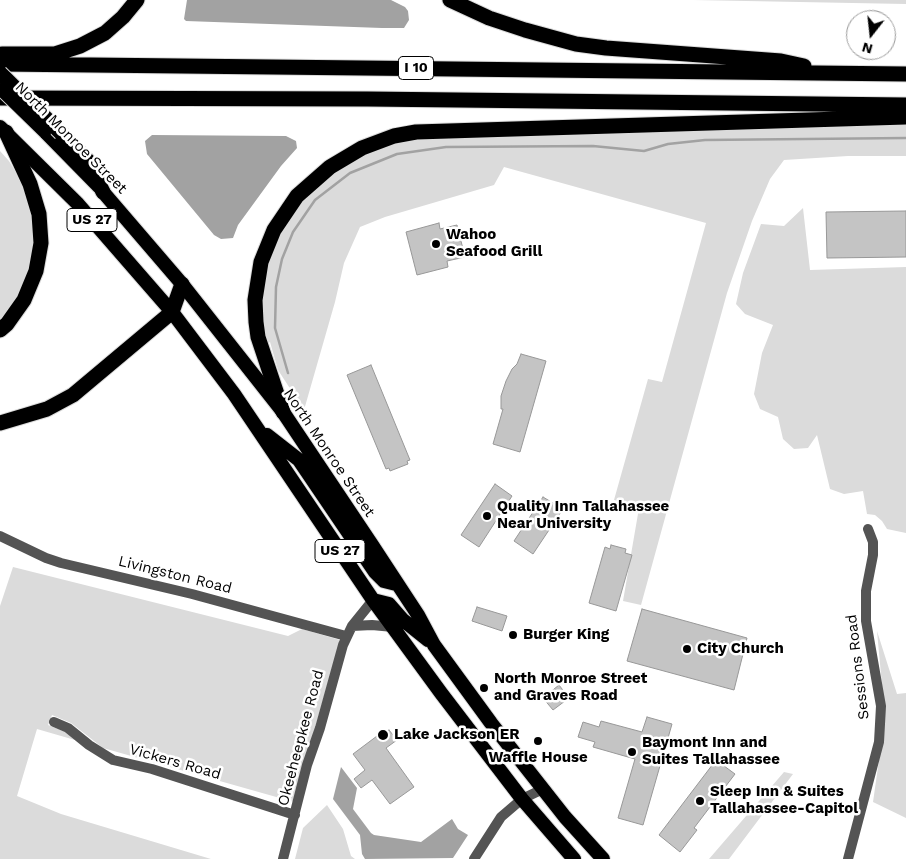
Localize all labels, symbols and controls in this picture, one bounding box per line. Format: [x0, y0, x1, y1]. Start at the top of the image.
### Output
north arrow [846, 10, 896, 60]
text: N [860, 39, 874, 58]
road number: I 10 [398, 56, 434, 80]
street label: North Monroe Street [11, 78, 131, 198]
road number: US 27 [67, 208, 117, 232]
place label: Wahoo Seafood Grill [446, 226, 542, 261]
marker: Wahoo Seafood Grill [430, 238, 442, 250]
street label: North Monroe Street [279, 385, 379, 521]
place label: Quality Inn Tallahassee Near University [497, 498, 669, 533]
marker: Quality Inn Tallahassee Near University [481, 510, 493, 522]
road number: US 27 [315, 540, 365, 562]
street label: Livingston Road [116, 552, 234, 598]
street label: Sessions Road [843, 613, 873, 721]
place label: Burger King [523, 626, 609, 644]
marker: Burger King [507, 629, 519, 641]
place label: City Church [697, 640, 784, 658]
marker: City Church [681, 643, 693, 655]
street label: Okeeheepkee Road [274, 668, 328, 808]
place label: North Monroe Street and Graves Road [494, 670, 647, 705]
marker: North Monroe Street and Graves Road [478, 682, 490, 694]
place label: Lake Jackson ER [394, 726, 520, 744]
marker: Lake Jackson ER [376, 728, 390, 742]
place label: Baymont Inn and Suites Tallahassee [642, 734, 780, 769]
marker: Waffle House [532, 735, 544, 747]
street label: Vickers Road [127, 740, 223, 784]
marker: Baymont Inn and Suites Tallahassee [626, 746, 638, 758]
place label: Waffle House [488, 749, 588, 767]
place label: Sleep Inn & Suites Tallahassee-Capitol [710, 783, 858, 818]
marker: Sleep Inn & Suites Tallahassee-Capitol [694, 795, 706, 807]

